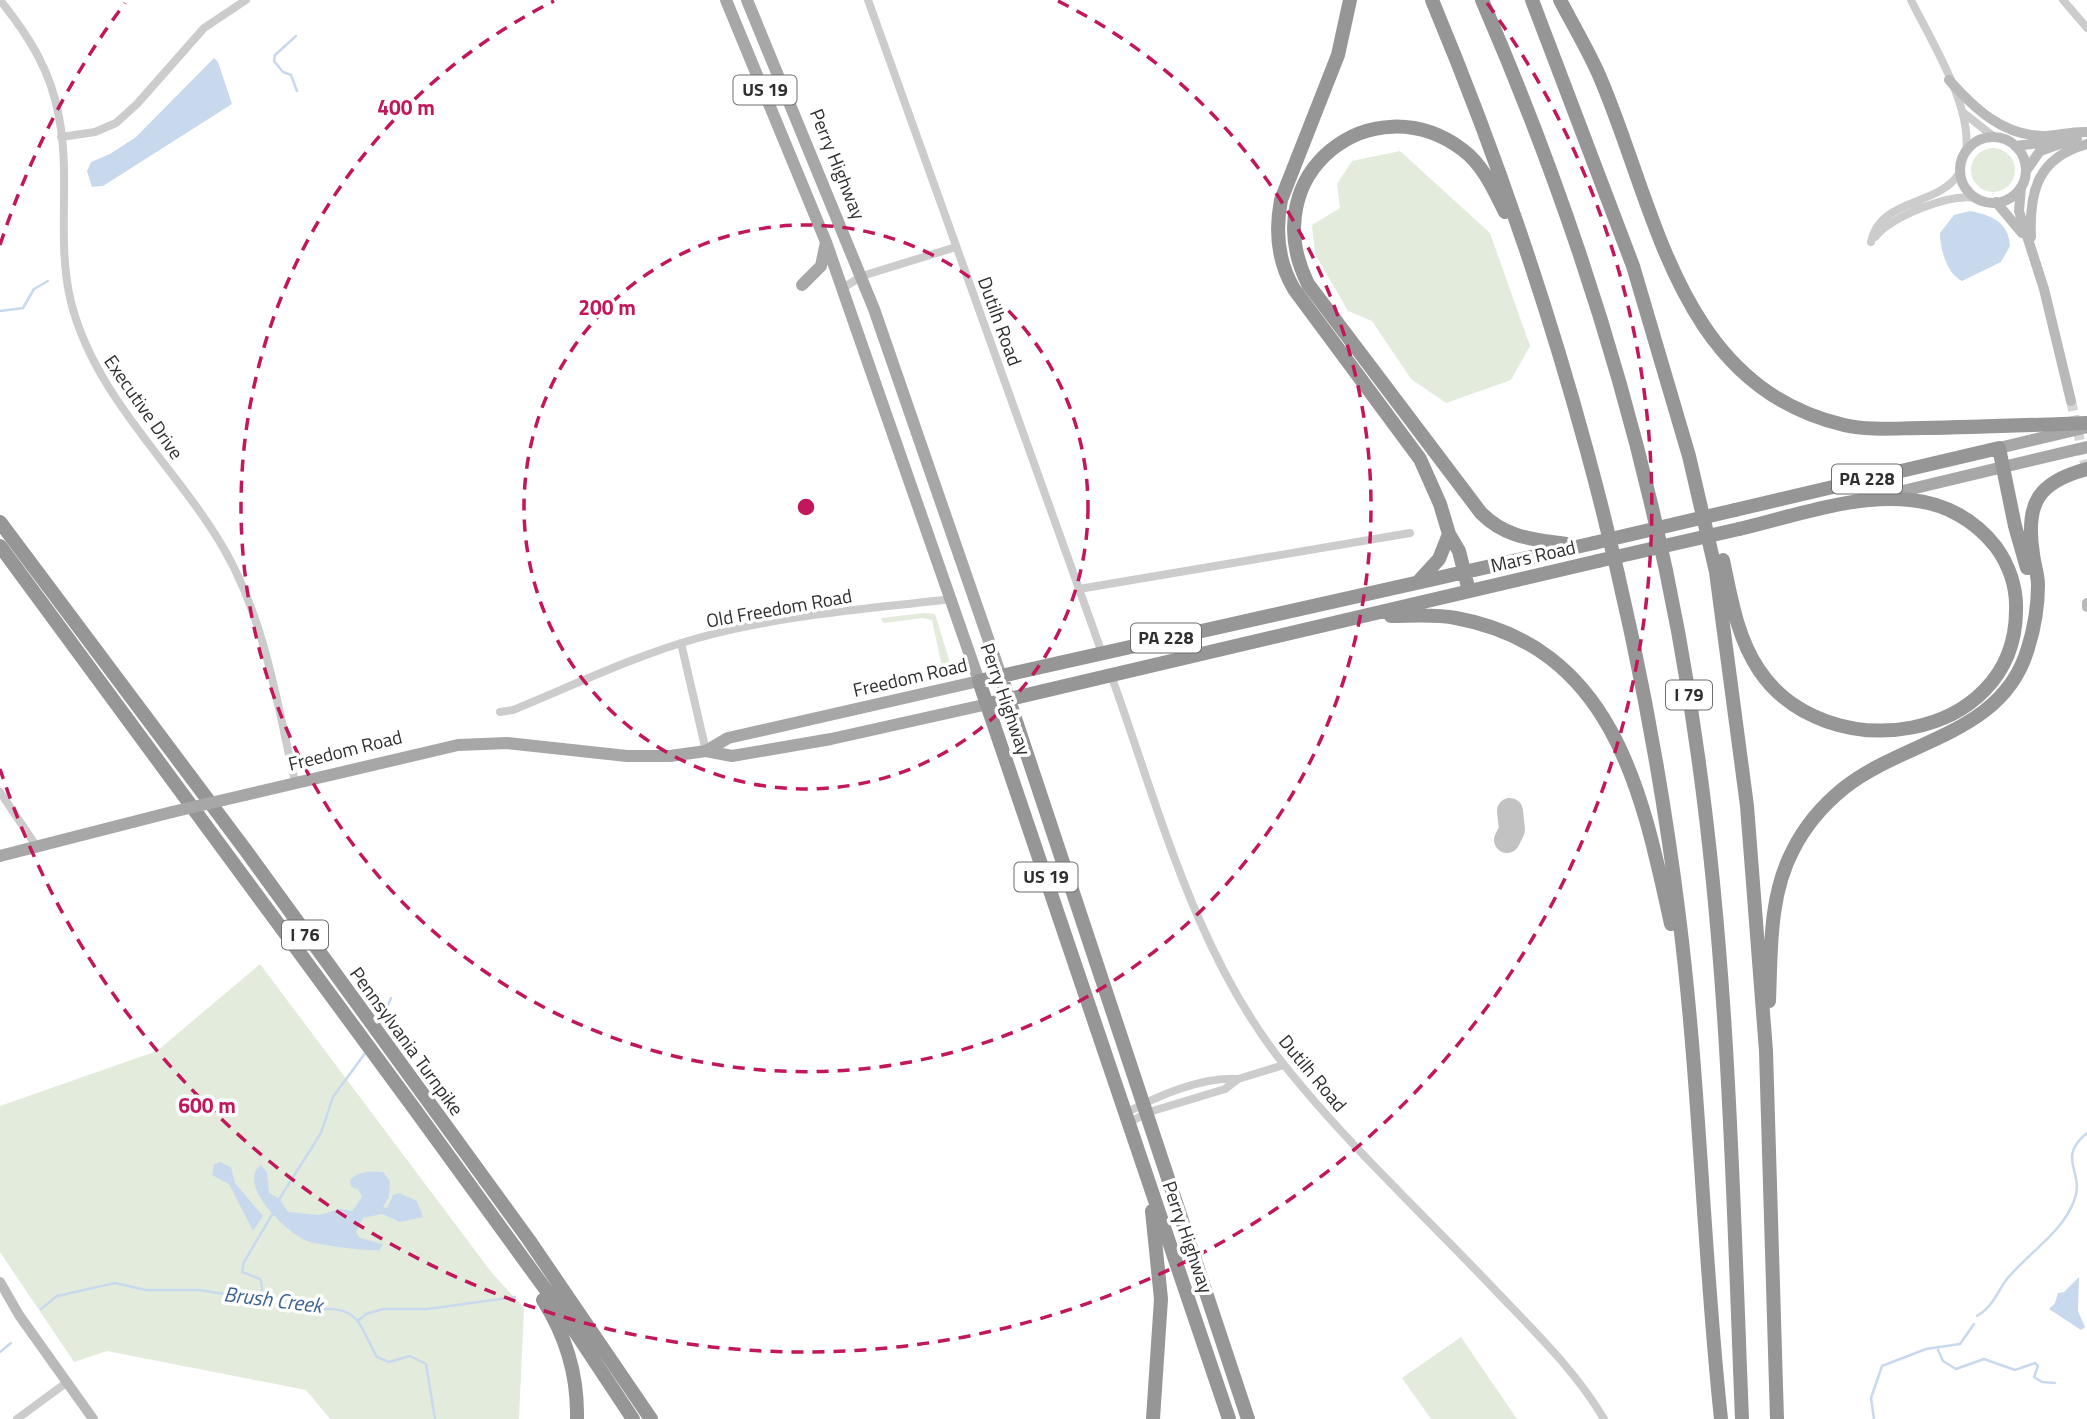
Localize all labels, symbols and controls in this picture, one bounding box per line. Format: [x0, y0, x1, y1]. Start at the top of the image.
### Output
road number: US 19 [734, 76, 796, 104]
text: 400 m [377, 91, 435, 123]
street label: Perry Highway [803, 104, 874, 224]
street label: Dutilh Road [971, 272, 1030, 370]
text: 200 m [578, 291, 636, 323]
street label: Executive Drive [98, 348, 191, 465]
road number: PA 228 [1832, 464, 1902, 494]
centre of rings [794, 495, 818, 519]
street label: Mars Road [1488, 532, 1578, 579]
street label: Old Freedom Road [704, 580, 854, 635]
road number: PA 228 [1131, 624, 1201, 652]
street label: Perry Highway [974, 639, 1039, 759]
street label: Freedom Road [850, 649, 970, 704]
road number: I 79 [1666, 680, 1712, 710]
street label: Freedom Road [285, 721, 405, 778]
road number: US 19 [1014, 862, 1078, 892]
road number: I 76 [282, 920, 328, 950]
street label: Pennsylvania Turnpike [343, 960, 471, 1121]
street label: Dutilh Road [1272, 1028, 1354, 1118]
text: 600 m [178, 1089, 236, 1121]
street label: Perry Highway [1156, 1177, 1221, 1297]
water label: Brush Creek [222, 1277, 327, 1321]

